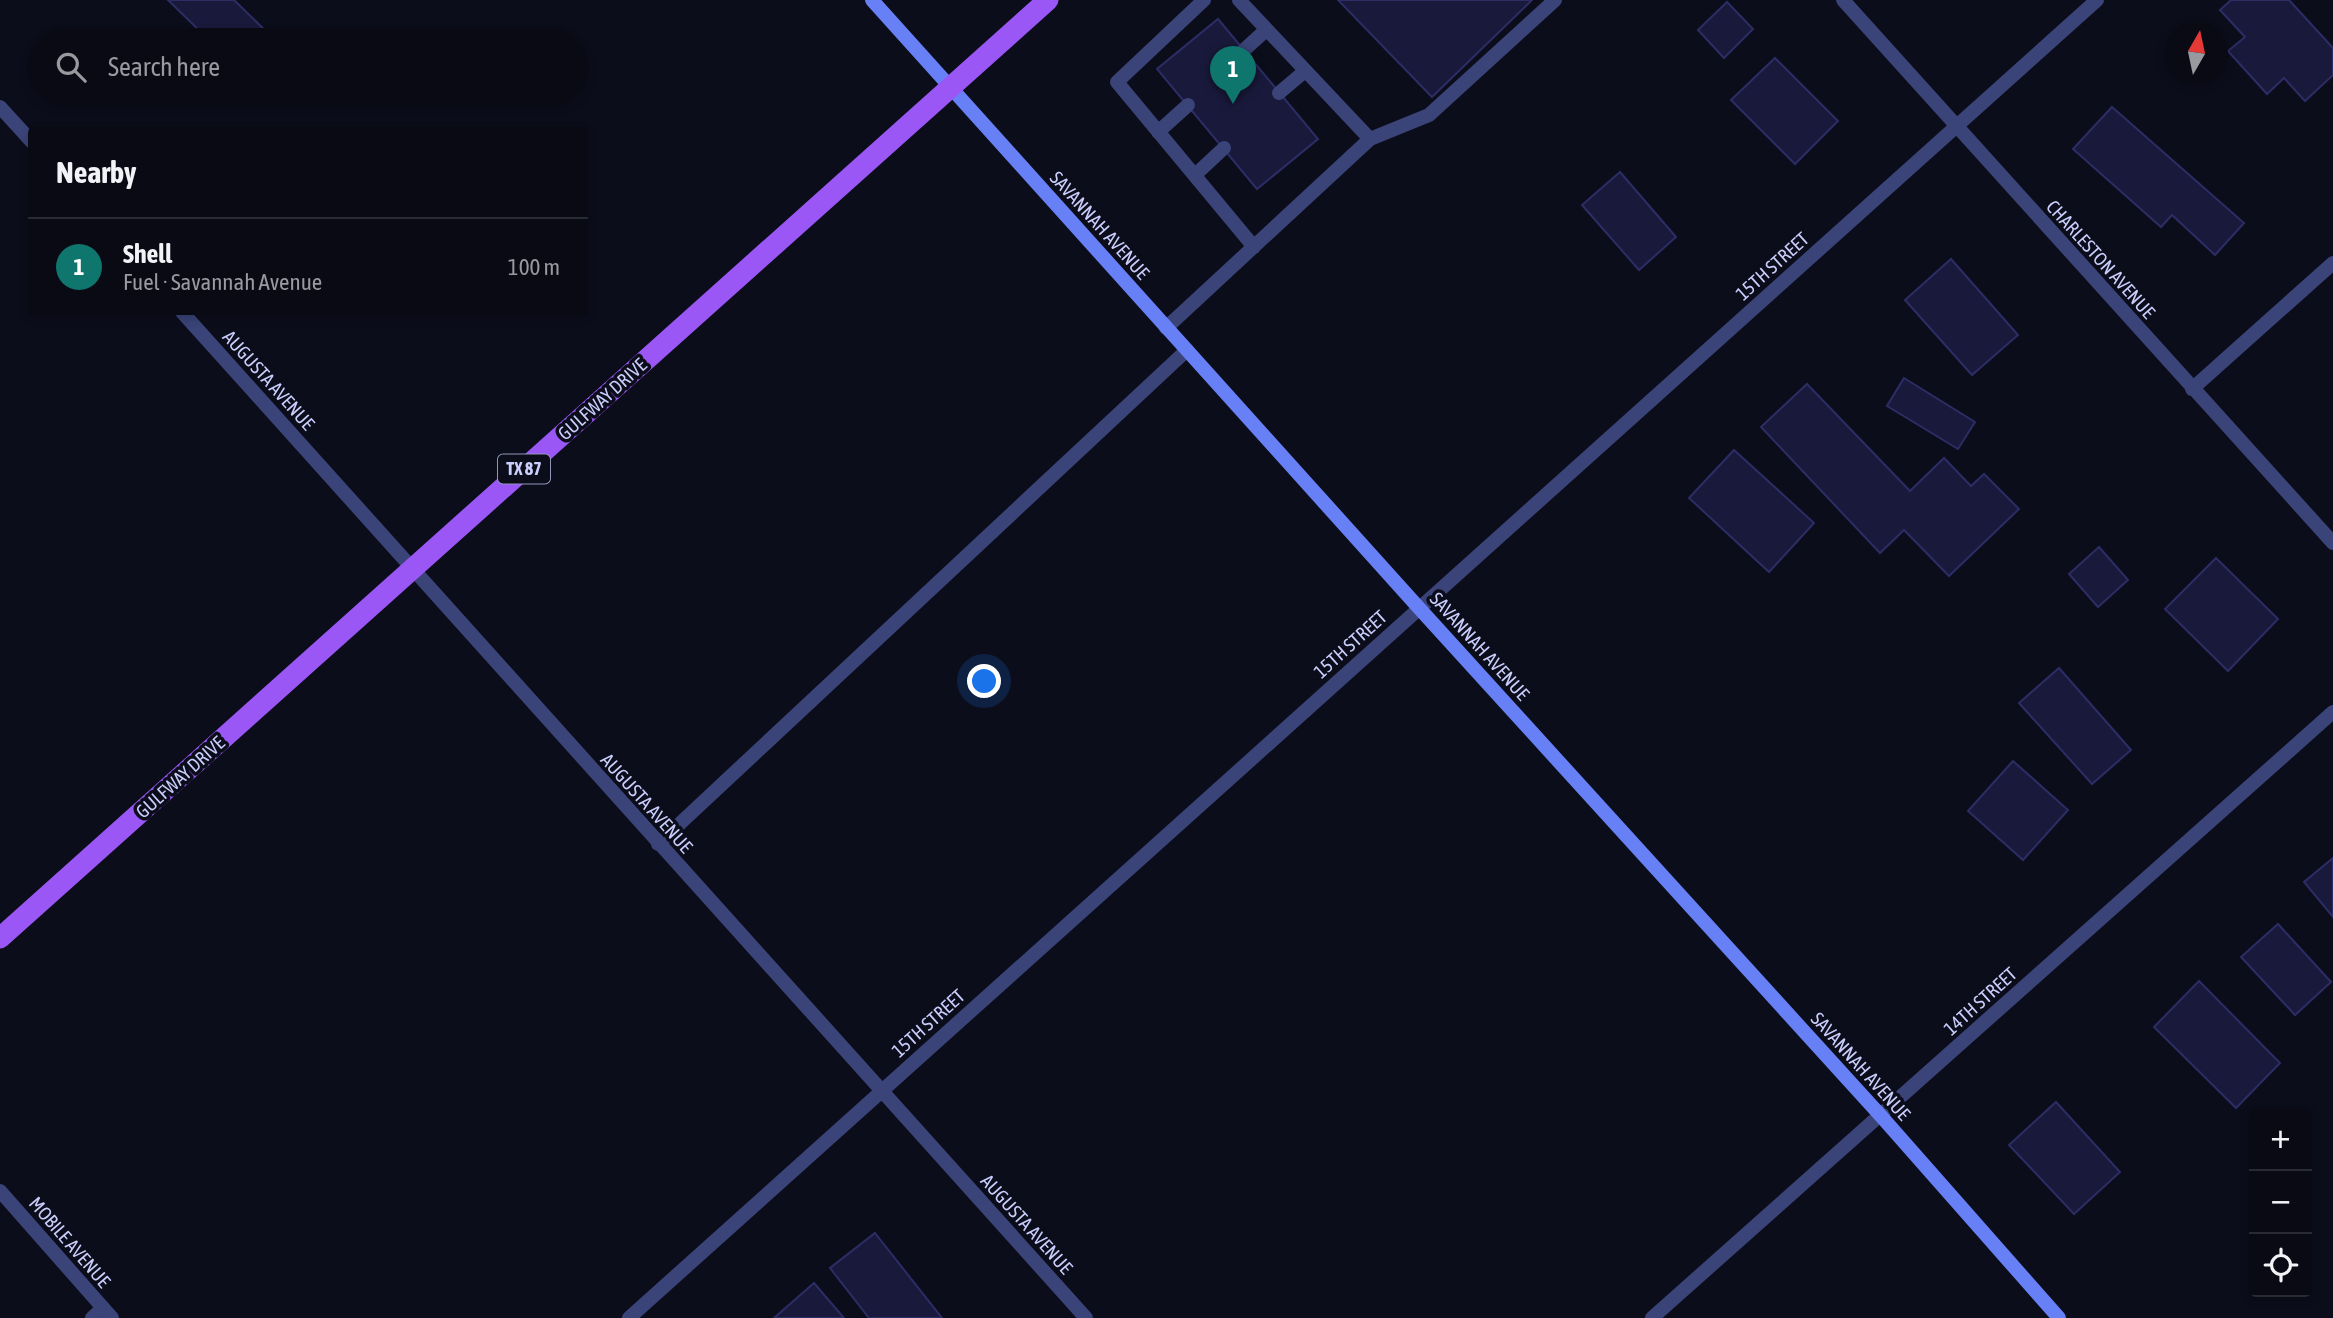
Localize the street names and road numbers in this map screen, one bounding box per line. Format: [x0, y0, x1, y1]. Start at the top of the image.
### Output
street label: SAVANNAH AVENUE [1046, 167, 1154, 283]
street label: CHARLESTON AVENUE [2042, 195, 2160, 323]
street label: 15TH STREET [1731, 227, 1813, 304]
street label: AUGUSTA AVENUE [219, 326, 319, 434]
street label: GULFWAY DRIVE [553, 354, 651, 444]
road number: TX 87 [498, 454, 550, 484]
street label: SAVANNAH AVENUE [1426, 588, 1534, 704]
street label: 15TH STREET [1309, 605, 1391, 682]
street label: GULFWAY DRIVE [131, 732, 229, 822]
street label: AUGUSTA AVENUE [597, 749, 697, 857]
street label: 14TH STREET [1939, 962, 2021, 1039]
street label: 15TH STREET [887, 984, 969, 1061]
street label: SAVANNAH AVENUE [1807, 1008, 1915, 1124]
street label: AUGUSTA AVENUE [977, 1170, 1077, 1278]
street label: MOBILE AVENUE [25, 1192, 115, 1292]

